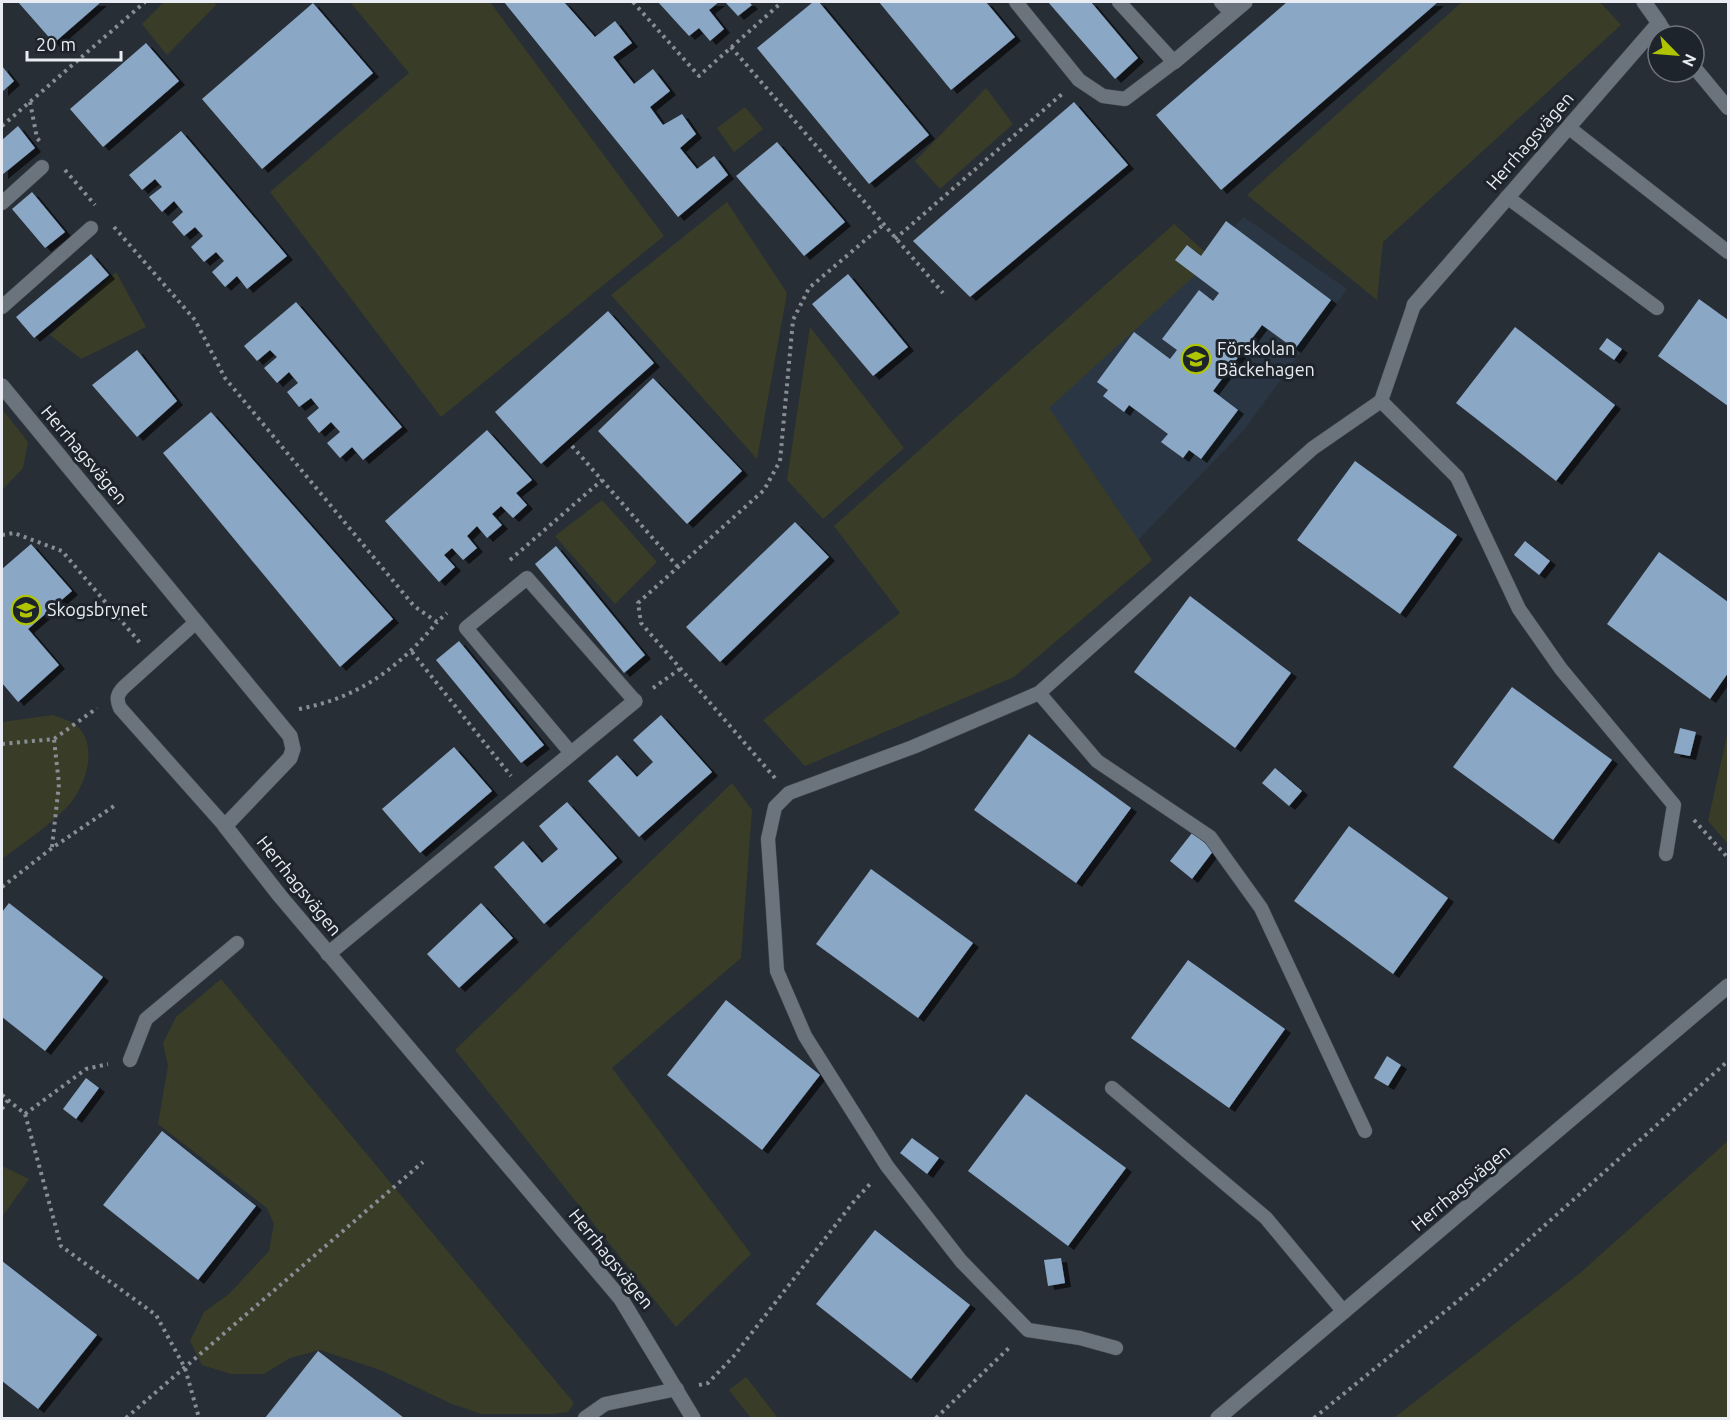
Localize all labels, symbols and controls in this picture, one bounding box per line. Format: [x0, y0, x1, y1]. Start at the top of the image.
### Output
scale bar [27, 24, 122, 62]
north arrow [1646, 24, 1706, 84]
text: 20 m [36, 34, 76, 54]
text: N [1679, 51, 1700, 70]
street label: Herrhagsvägen [1482, 88, 1577, 193]
place label: Förskolan Bäckehagen [1217, 338, 1315, 379]
school or university icon: Förskolan Bäckehagen [1180, 343, 1212, 375]
street label: Herrhagsvägen [38, 401, 132, 508]
school or university icon: Skogsbrynet [10, 594, 42, 626]
place label: Skogsbrynet [47, 599, 148, 619]
street label: Herrhagsvägen [253, 832, 346, 939]
street label: Herrhagsvägen [1407, 1140, 1514, 1234]
street label: Herrhagsvägen [565, 1205, 658, 1312]

